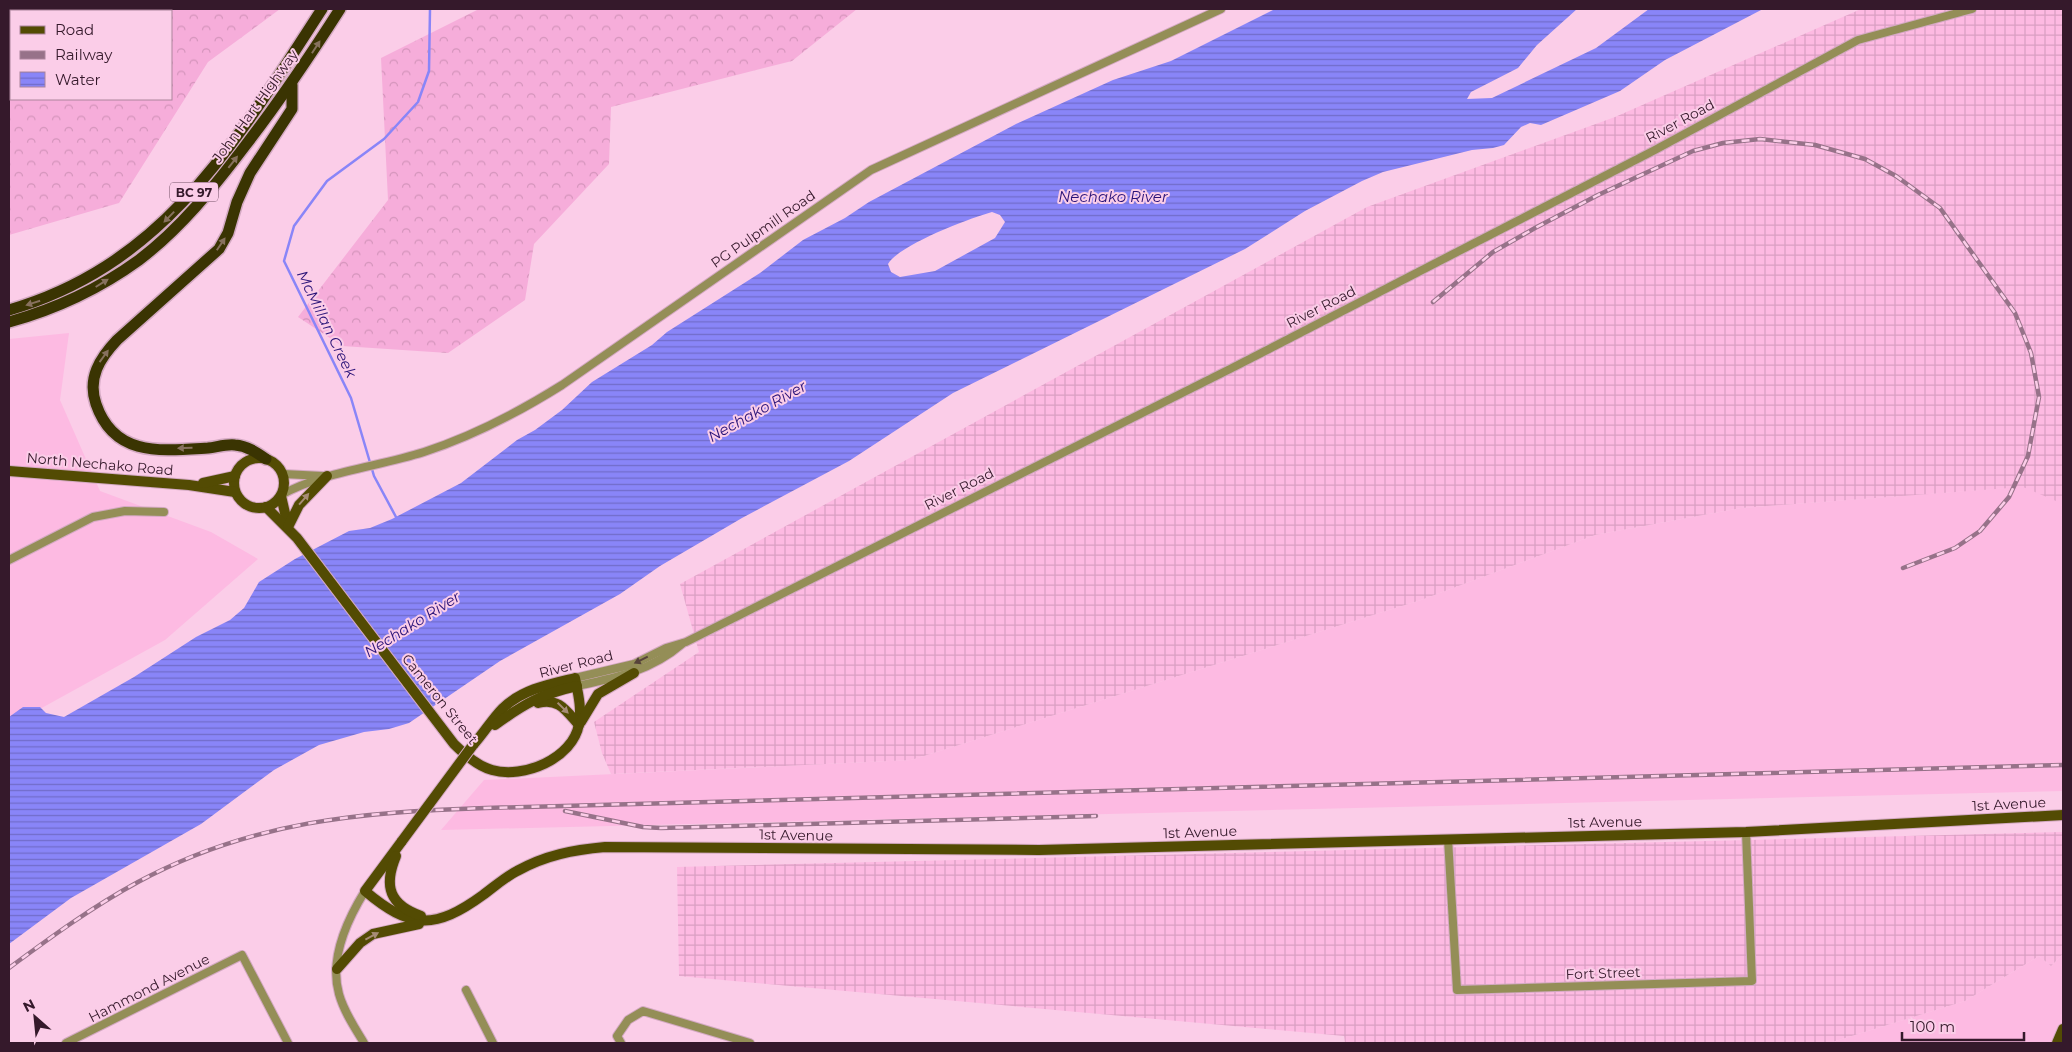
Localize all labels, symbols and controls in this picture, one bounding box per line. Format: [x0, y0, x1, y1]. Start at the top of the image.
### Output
legend [10, 10, 172, 100]
text: Road [55, 20, 94, 39]
one-way arrow [311, 40, 321, 53]
text: Railway [55, 45, 113, 64]
street label: John Hart Highway [207, 46, 302, 167]
text: Water [55, 70, 101, 89]
street label: River Road [1642, 95, 1718, 147]
one-way arrow [228, 155, 238, 169]
road number: BC 97 [170, 182, 218, 202]
street label: PG Pulpmill Road [707, 186, 819, 272]
water label: Nechako River [1058, 187, 1169, 206]
one-way arrow [163, 211, 175, 223]
one-way arrow [216, 238, 226, 251]
water label: McMillan Creek [293, 267, 362, 382]
one-way arrow [95, 278, 108, 288]
street label: River Road [1283, 282, 1359, 332]
one-way arrow [25, 299, 40, 307]
one-way arrow [99, 349, 109, 363]
water label: Nechako River [704, 376, 810, 446]
one-way arrow [177, 445, 193, 453]
street label: North Nechako Road [26, 449, 174, 479]
street label: River Road [921, 464, 997, 514]
one-way arrow [298, 492, 309, 505]
water label: Nechako River [360, 586, 464, 661]
street label: River Road [537, 646, 615, 682]
street label: Cameron Street [398, 650, 482, 748]
one-way arrow [634, 656, 648, 664]
one-way arrow [556, 702, 568, 714]
street label: 1st Avenue [1972, 793, 2046, 815]
street label: 1st Avenue [1568, 812, 1642, 832]
street label: 1st Avenue [1163, 822, 1237, 842]
street label: 1st Avenue [759, 825, 833, 845]
one-way arrow [365, 931, 379, 940]
street label: Hammond Avenue [85, 950, 213, 1026]
street label: Fort Street [1565, 963, 1641, 983]
north arrow [10, 992, 60, 1042]
text: N [20, 995, 38, 1016]
scale bar [1902, 1010, 2024, 1042]
text: 100 m [1910, 1017, 1955, 1036]

